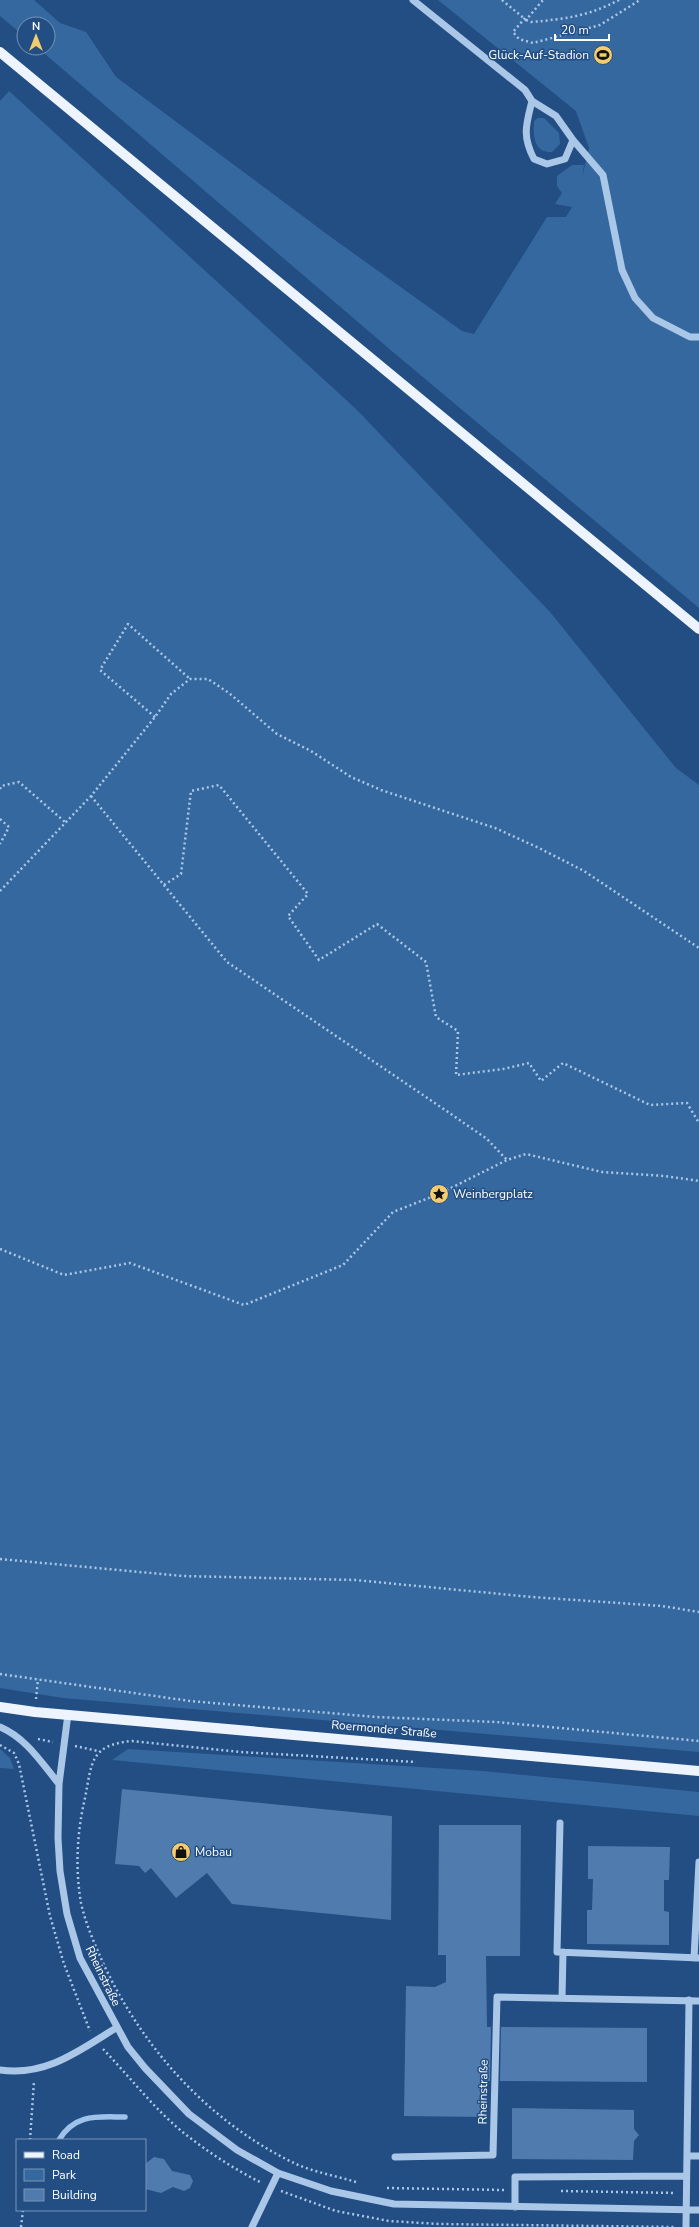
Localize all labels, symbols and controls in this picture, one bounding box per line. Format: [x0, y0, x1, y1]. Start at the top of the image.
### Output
north arrow [16, 16, 56, 56]
scale bar [555, 16, 609, 42]
text: N [32, 19, 40, 34]
text: 20 m [561, 22, 589, 38]
sports icon: Glück-Auf-Stadion [592, 44, 614, 66]
place label: Glück-Auf-Stadion [489, 47, 589, 63]
place icon: Weinbergplatz [428, 1183, 450, 1205]
place label: Weinbergplatz [453, 1186, 533, 1202]
street label: Roermonder Straße [331, 1716, 437, 1742]
shop icon: Mobau [170, 1841, 192, 1863]
place label: Mobau [195, 1844, 232, 1860]
street label: Rheinstraße [82, 1943, 124, 2009]
street label: Rheinstraße [474, 2059, 492, 2125]
legend [16, 2139, 146, 2211]
text: Road [52, 2147, 80, 2163]
text: Park [52, 2167, 77, 2183]
text: Building [52, 2187, 97, 2203]

